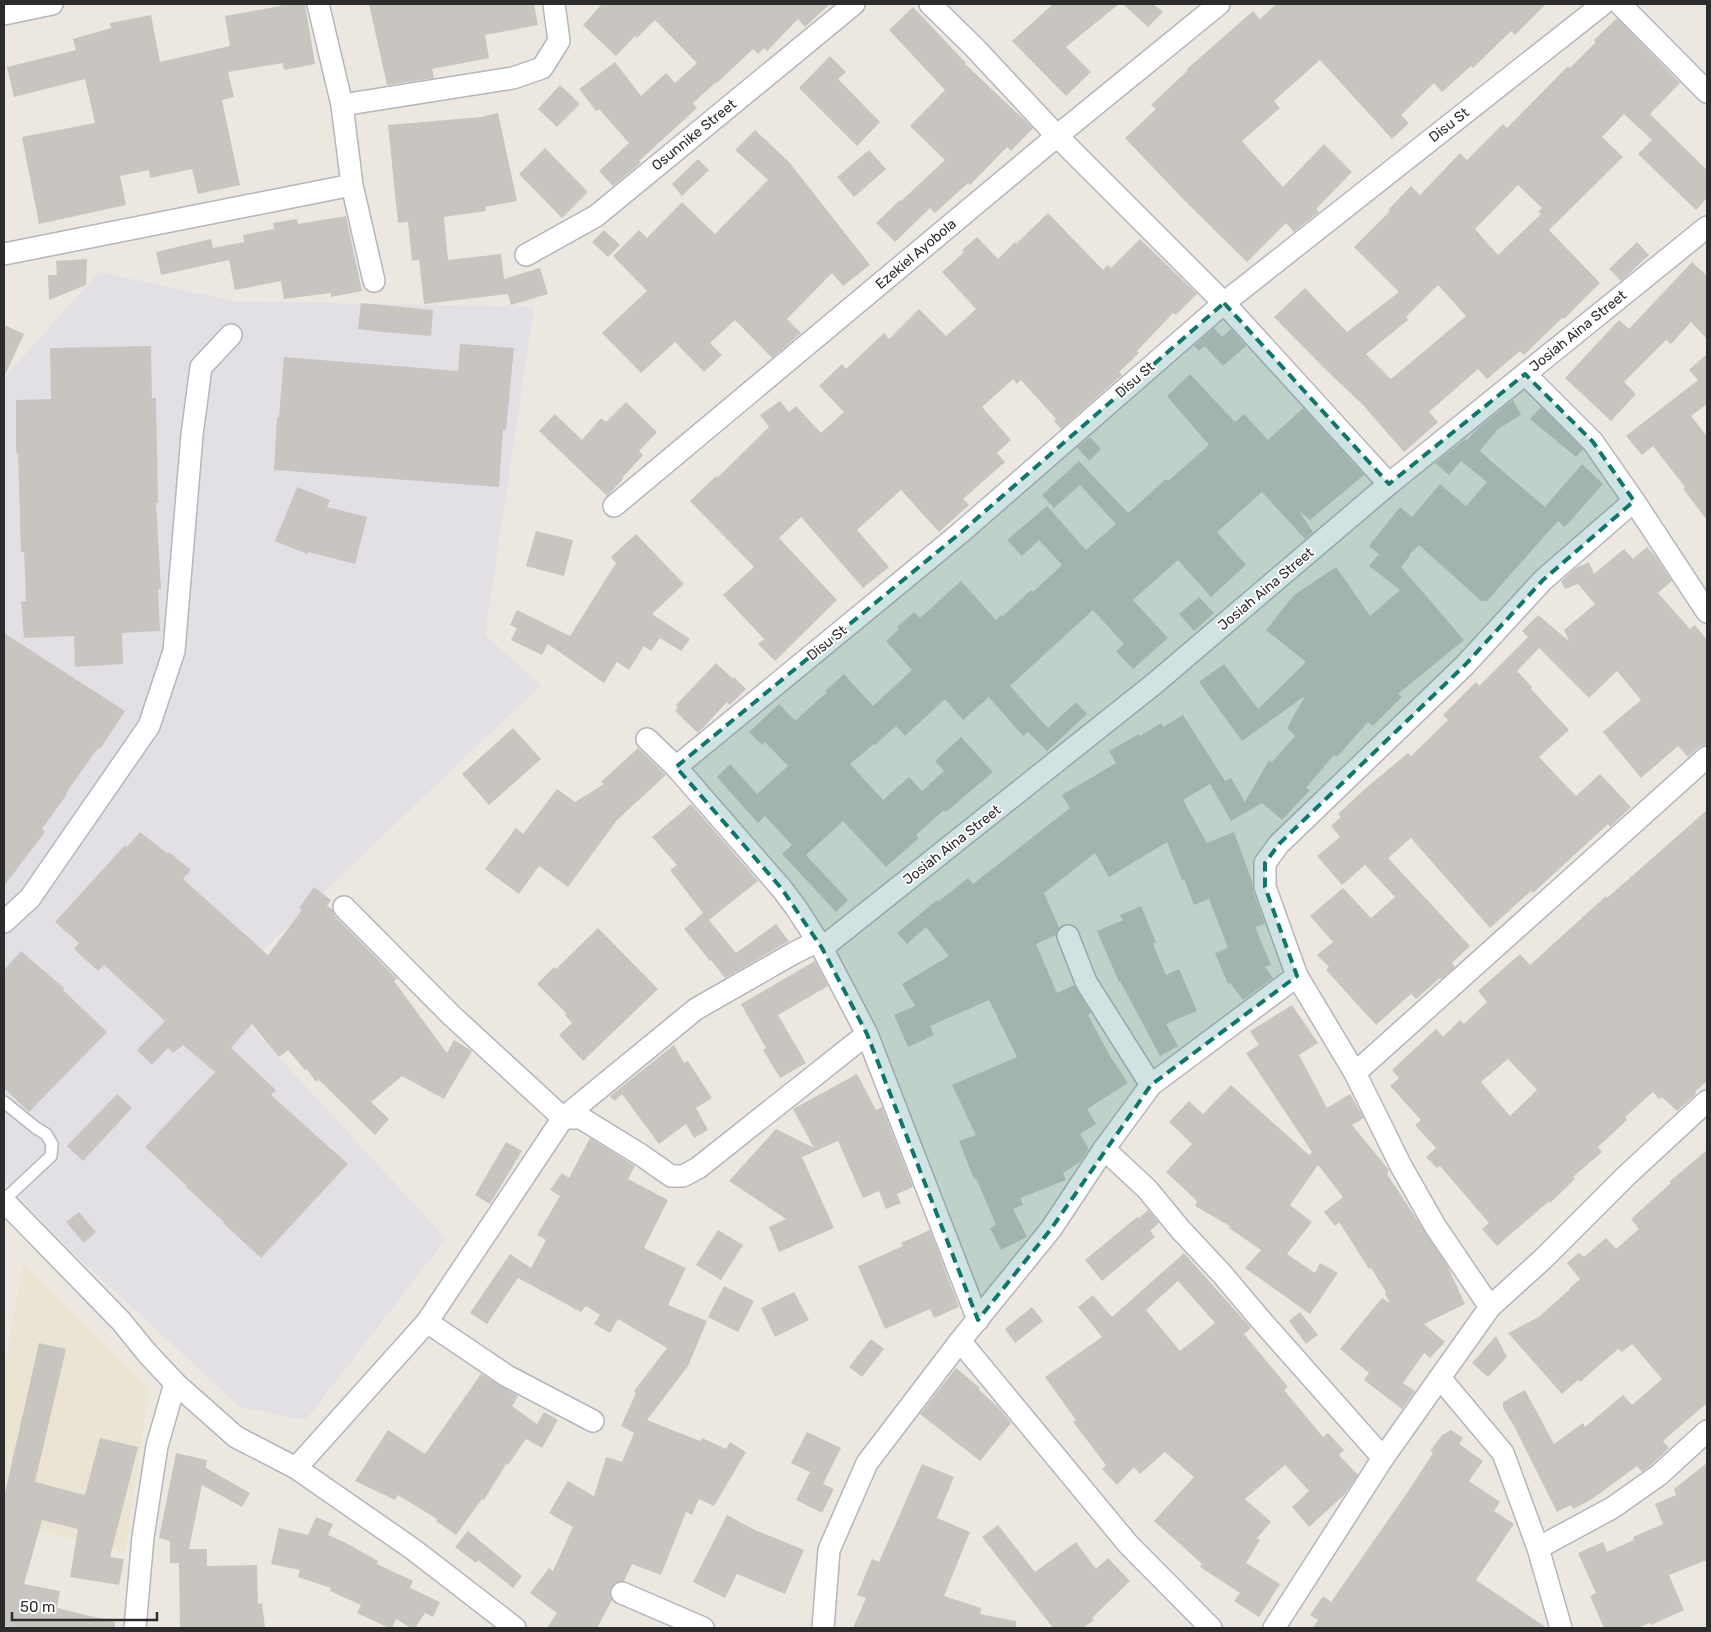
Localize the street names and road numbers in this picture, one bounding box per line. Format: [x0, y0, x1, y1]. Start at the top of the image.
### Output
street label: Osunnike Street [648, 95, 740, 174]
street label: Disu St [1426, 104, 1473, 146]
street label: Ezekiel Ayobola [872, 215, 960, 293]
street label: Josiah Aina Street [1526, 286, 1630, 375]
street label: Disu St [1112, 358, 1158, 402]
street label: Josiah Aina Street [1215, 544, 1318, 634]
street label: Disu St [804, 622, 851, 664]
street label: Josiah Aina Street [900, 801, 1005, 889]

